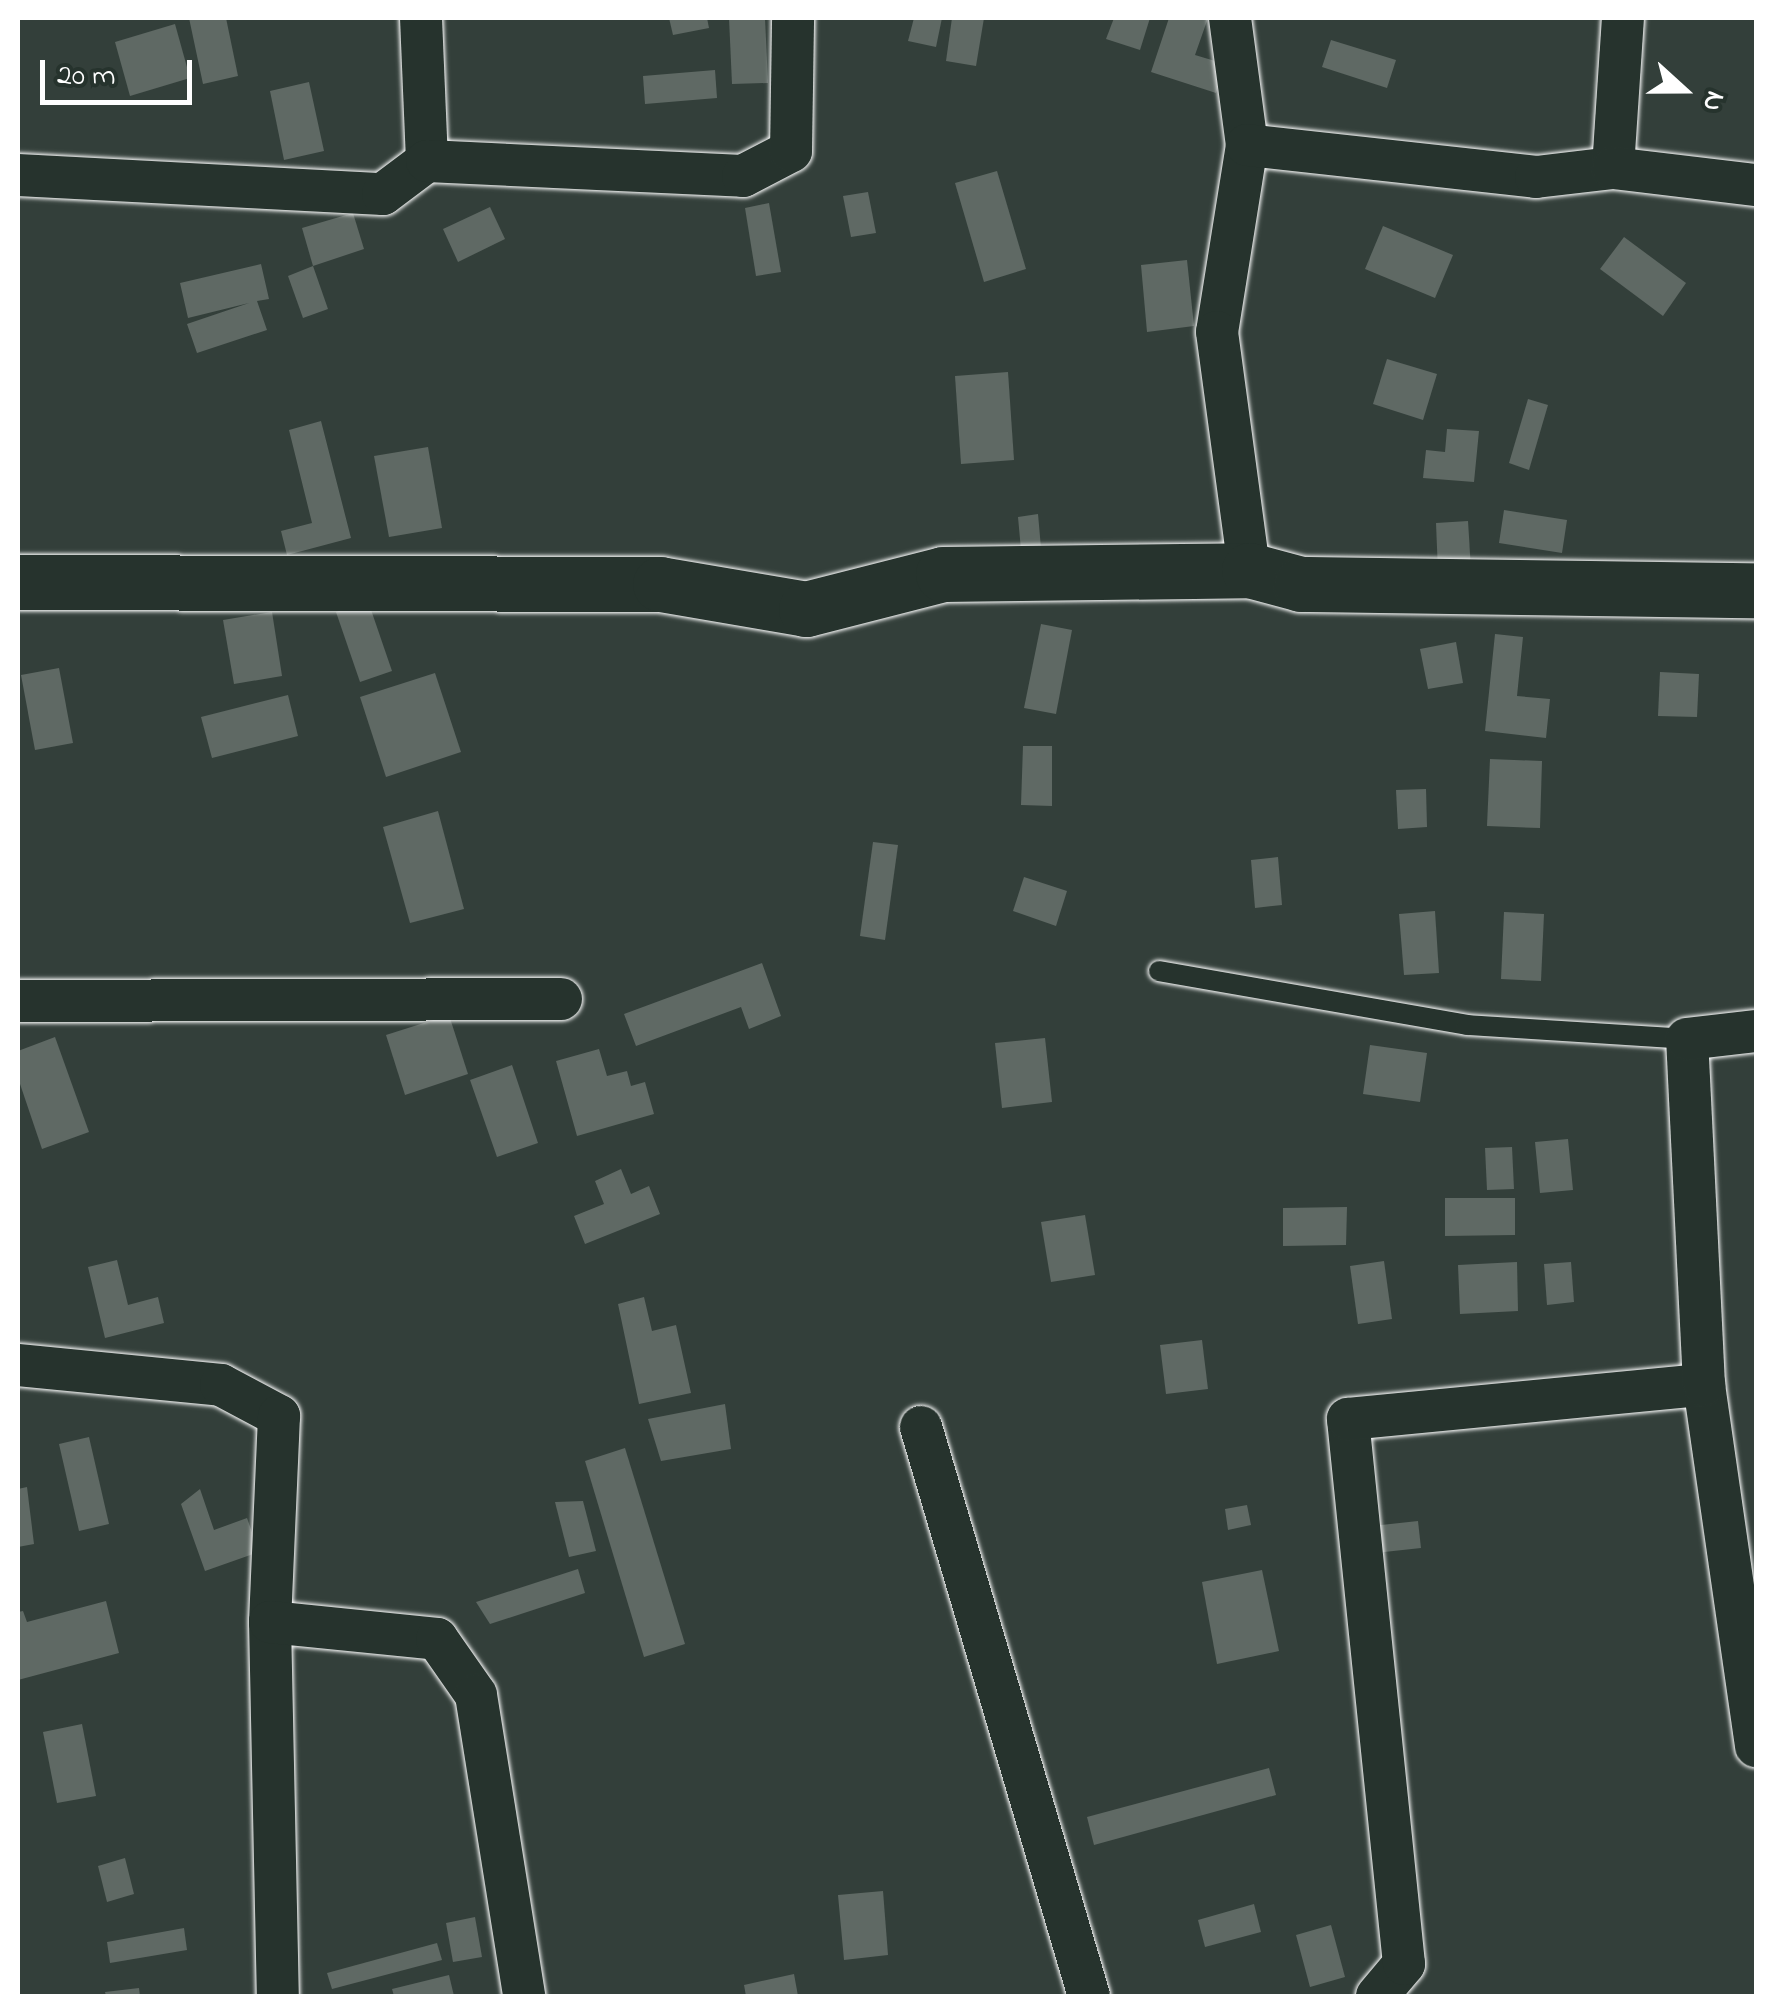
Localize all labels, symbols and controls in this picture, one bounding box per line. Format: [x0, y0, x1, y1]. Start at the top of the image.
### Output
scale bar [45, 40, 198, 102]
north arrow [1634, 40, 1734, 140]
text: 20 m [57, 55, 116, 99]
text: N [1690, 85, 1735, 117]

